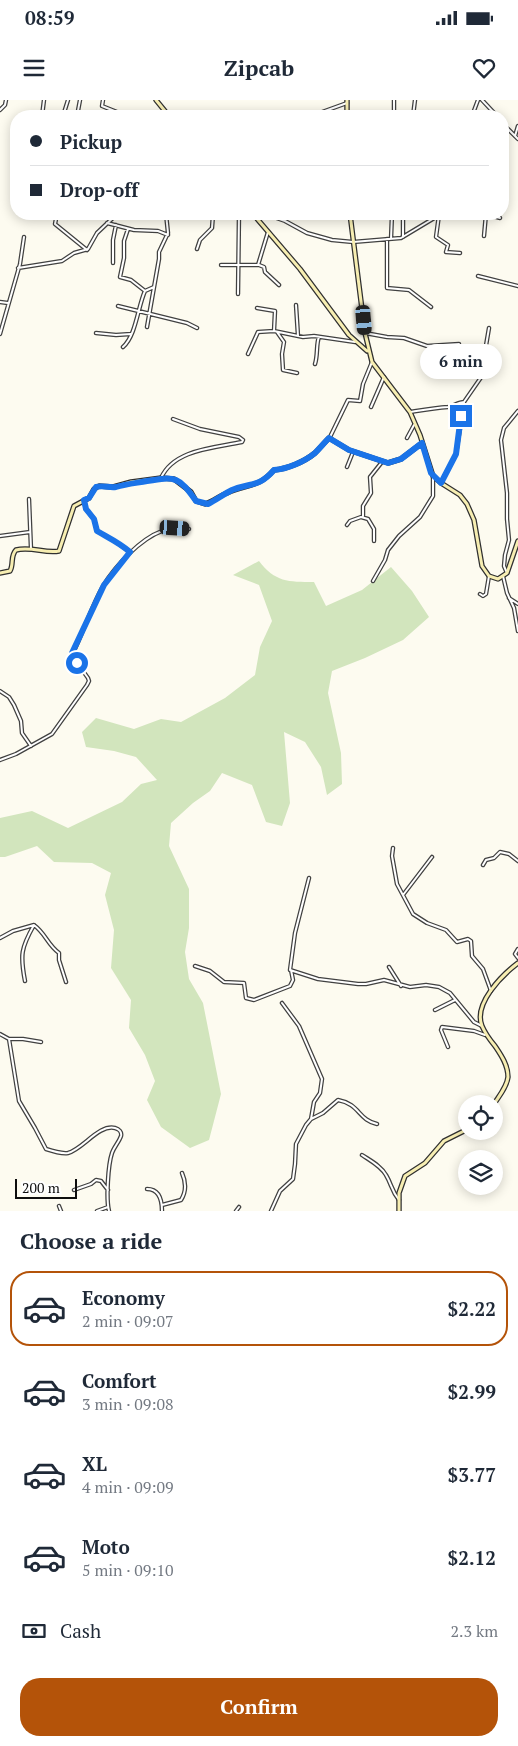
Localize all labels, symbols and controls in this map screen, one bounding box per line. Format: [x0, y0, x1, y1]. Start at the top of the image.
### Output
text: 08:59 [25, 5, 74, 30]
text: Zipcab [224, 53, 294, 82]
icon: menu [20, 54, 48, 82]
icon: heart [470, 54, 498, 82]
text: Pickup [60, 129, 122, 154]
text: Drop-off [60, 177, 138, 202]
car [355, 304, 372, 336]
callout: 6 min [420, 344, 502, 378]
text: 6 min [439, 350, 483, 372]
route end [450, 405, 472, 427]
car [159, 519, 190, 537]
route start [66, 652, 88, 674]
map controls [458, 1095, 503, 1195]
button: locate [458, 1095, 503, 1140]
button: layers [458, 1150, 503, 1195]
scale bar [15, 1176, 78, 1199]
text: 200 m [22, 1178, 60, 1197]
text: Choose a ride [20, 1226, 162, 1255]
text: Economy [82, 1285, 165, 1310]
icon: car [22, 1286, 67, 1331]
text: $2.22 [447, 1296, 496, 1321]
text: 2 min · 09:07 [82, 1310, 174, 1332]
text: Comfort [82, 1368, 157, 1393]
icon: car [22, 1369, 67, 1414]
text: $2.99 [447, 1379, 496, 1404]
text: 3 min · 09:08 [82, 1393, 174, 1415]
text: XL [82, 1451, 107, 1476]
icon: car [22, 1452, 67, 1497]
text: $3.77 [447, 1462, 496, 1487]
text: 4 min · 09:09 [82, 1476, 174, 1498]
text: Moto [82, 1534, 130, 1559]
icon: car [22, 1535, 67, 1580]
text: $2.12 [447, 1545, 496, 1570]
text: 5 min · 09:10 [82, 1559, 174, 1581]
icon: cash [20, 1617, 48, 1645]
text: Cash [60, 1618, 101, 1643]
text: 2.3 km [451, 1620, 498, 1642]
button: Confirm [20, 1678, 498, 1736]

